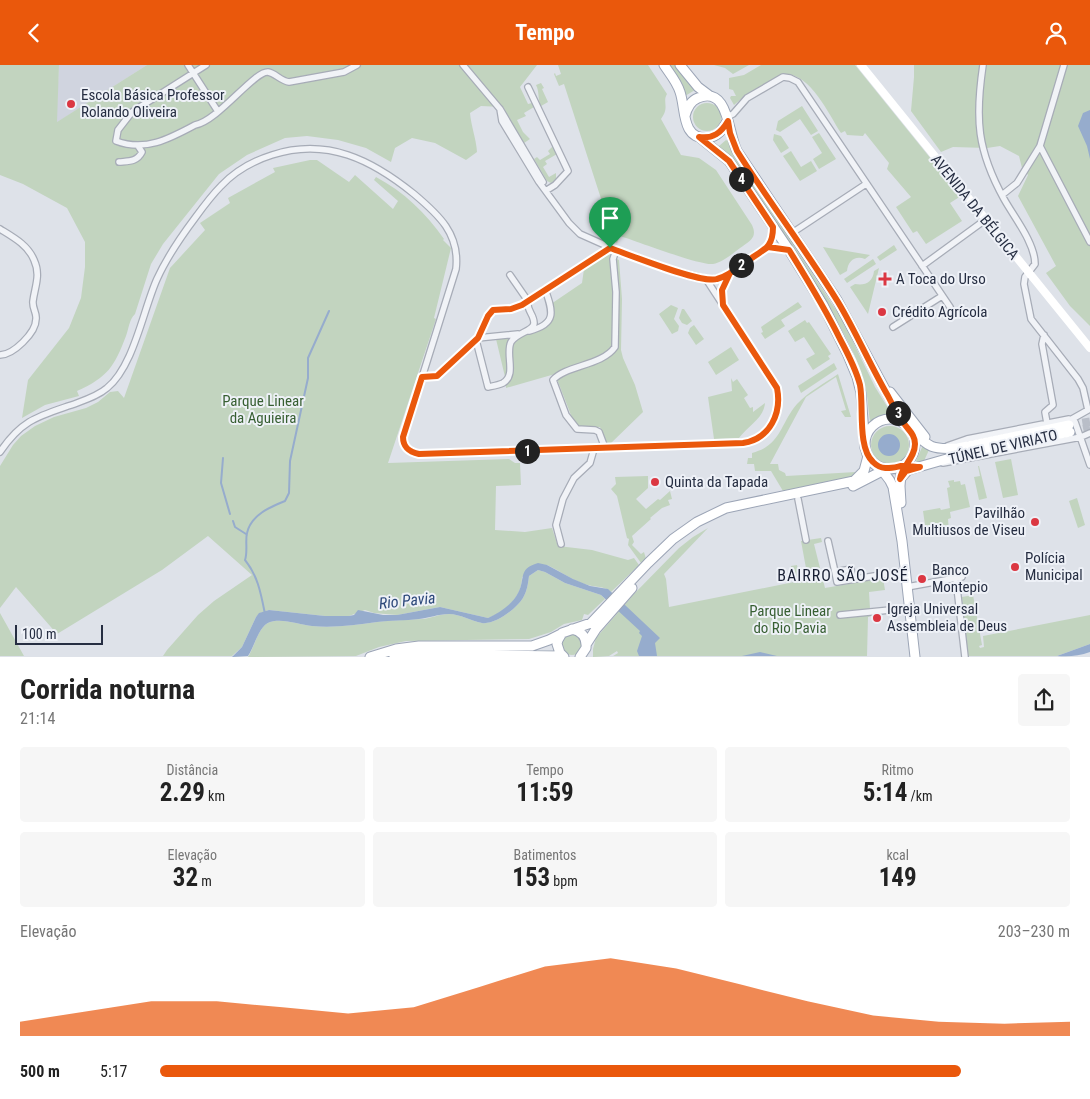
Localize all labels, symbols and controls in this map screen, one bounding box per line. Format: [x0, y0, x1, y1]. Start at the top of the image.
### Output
icon: back [20, 19, 48, 47]
icon: person [1042, 19, 1070, 47]
text: Tempo [515, 20, 575, 45]
place label: Escola Básica Professor Rolando Oliveira [81, 86, 225, 121]
marker: Escola Básica Professor Rolando Oliveira [65, 98, 77, 110]
street label: AVENIDA DA BÉLGICA [927, 151, 1023, 263]
pin: 4 [728, 167, 754, 191]
text: 4 [738, 171, 745, 187]
pin [589, 197, 631, 248]
icon: arrive [596, 204, 624, 232]
pin: 2 [728, 253, 754, 277]
text: 2 [738, 257, 745, 273]
place label: A Toca do Urso [896, 270, 986, 288]
marker: A Toca do Urso [878, 272, 892, 286]
place label: Crédito Agrícola [892, 303, 987, 321]
marker: Crédito Agrícola [876, 306, 888, 318]
park label: Parque Linear da Aguieira [222, 392, 304, 427]
pin: 3 [886, 401, 910, 425]
text: 3 [895, 405, 902, 421]
street label: TÚNEL DE VIRIATO [947, 426, 1059, 468]
pin: 1 [514, 439, 540, 463]
text: 1 [524, 443, 531, 459]
place label: Quinta da Tapada [665, 473, 768, 491]
marker: Quinta da Tapada [649, 476, 661, 488]
place label: Pavilhão Multiusos de Viseu [912, 504, 1025, 539]
marker: Pavilhão Multiusos de Viseu [1029, 516, 1041, 528]
place label: Polícia Municipal [1025, 549, 1083, 584]
place label: Banco Montepio [932, 561, 988, 596]
marker: Polícia Municipal [1009, 561, 1021, 573]
district label: BAIRRO SÃO JOSÉ [777, 565, 909, 585]
marker: Banco Montepio [916, 573, 928, 585]
water label: Rio Pavia [378, 588, 436, 613]
place label: Igreja Universal Assembleia de Deus [887, 600, 1007, 635]
park label: Parque Linear do Rio Pavia [749, 602, 831, 637]
marker: Igreja Universal Assembleia de Deus [871, 612, 883, 624]
scale bar [15, 621, 102, 645]
text: 100 m [22, 626, 57, 642]
text: Corrida noturna [20, 673, 195, 706]
button: share [1018, 674, 1070, 726]
text: 21:14 [20, 709, 55, 728]
text: Distância [167, 762, 218, 778]
text: Tempo [526, 762, 564, 778]
text: Ritmo [881, 762, 914, 778]
text: 2.29 [160, 778, 205, 807]
text: 11:59 [516, 778, 574, 807]
text: 5:14 [863, 778, 907, 807]
text: km [205, 788, 225, 804]
text: /km [907, 788, 933, 804]
text: Elevação [168, 847, 217, 863]
text: Batimentos [513, 847, 577, 863]
text: kcal [886, 847, 909, 863]
text: 32 [173, 863, 198, 892]
text: 153 [512, 863, 550, 892]
text: 149 [879, 863, 917, 892]
text: m [198, 873, 212, 889]
text: bpm [550, 873, 578, 889]
text: Elevação [20, 922, 77, 941]
text: 203–230 m [998, 922, 1070, 941]
text: 500 m [20, 1062, 60, 1081]
text: 5:17 [100, 1062, 127, 1081]

